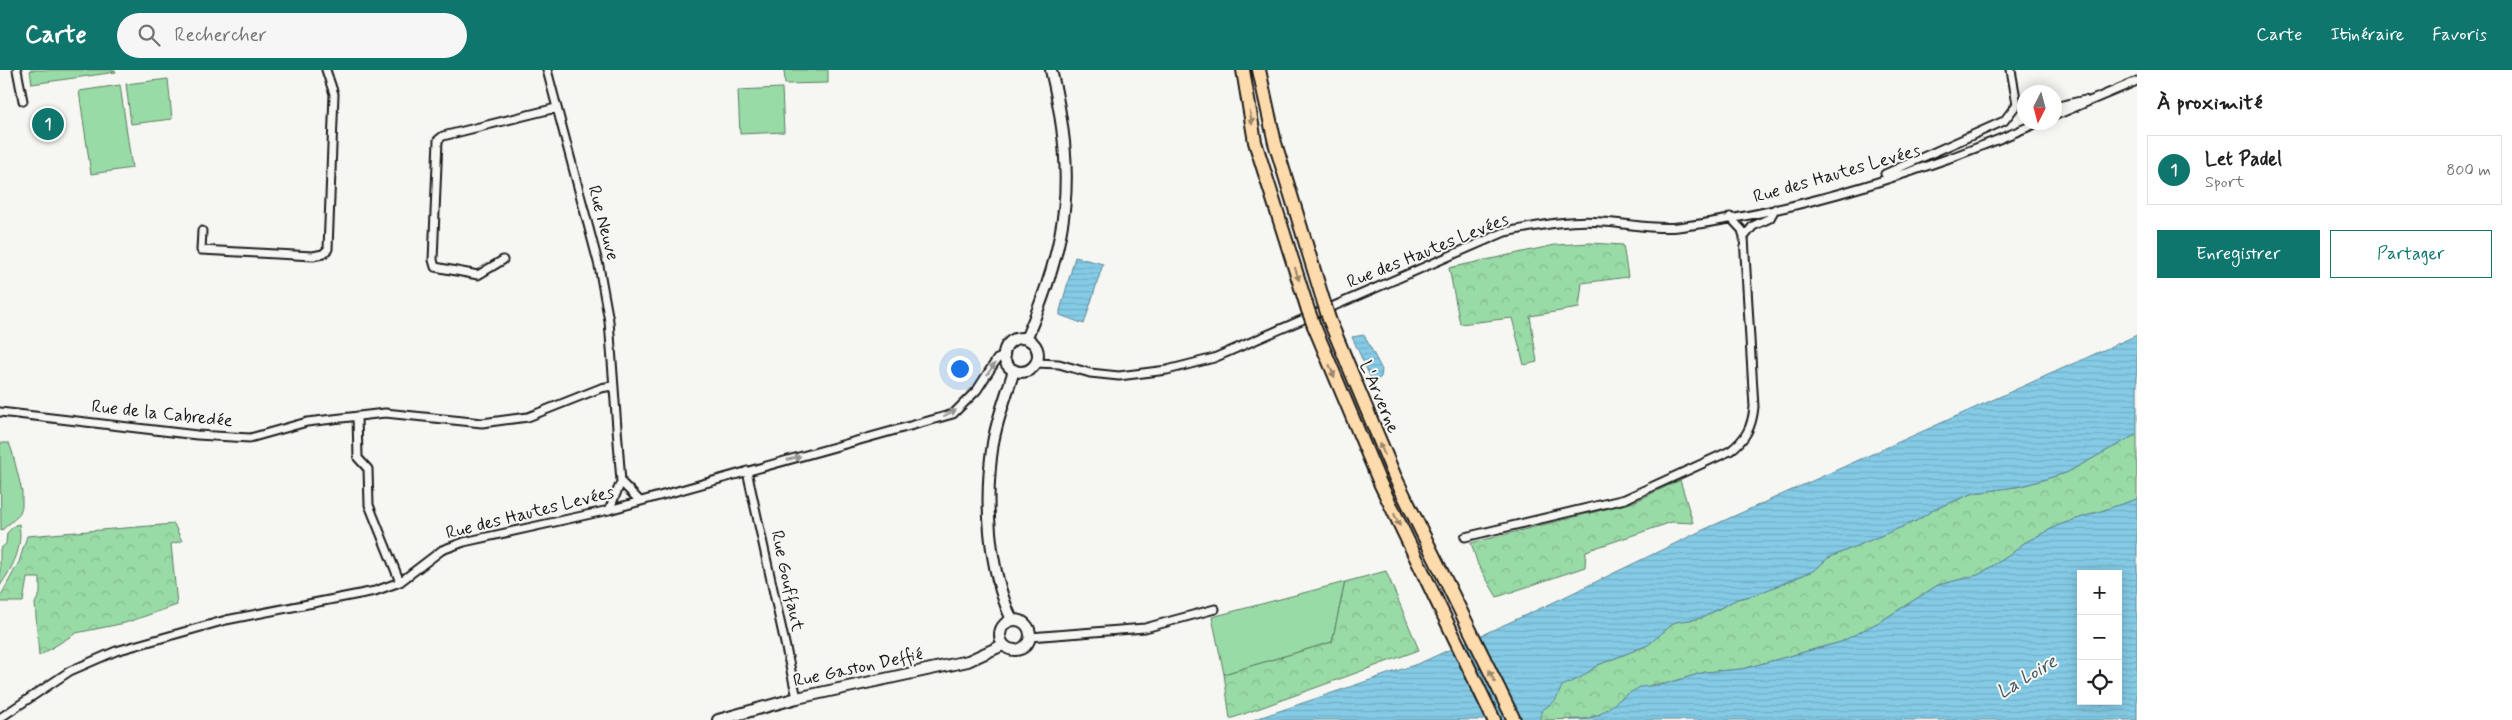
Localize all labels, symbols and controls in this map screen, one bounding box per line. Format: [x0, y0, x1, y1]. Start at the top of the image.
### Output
search box [117, 13, 467, 58]
text: Carte [25, 20, 87, 51]
icon: search [135, 21, 163, 49]
text: Rechercher [175, 23, 267, 48]
text: Carte [2256, 23, 2302, 47]
text: Itinéraire [2330, 23, 2404, 47]
text: Favoris [2432, 23, 2487, 47]
north arrow [2017, 85, 2062, 130]
text: À proximité [2157, 89, 2263, 117]
pin: 1 [32, 105, 64, 143]
one-way arrow [1248, 110, 1256, 126]
street label: Rue des Hautes Levées [1751, 139, 1923, 209]
text: Let Padel [2205, 147, 2282, 172]
text: 1 [2170, 160, 2178, 181]
text: 800 m [2446, 160, 2491, 181]
text: Sport [2205, 172, 2245, 193]
street label: Rue Neuve [581, 183, 625, 263]
street label: Rue des Hautes Levées [1343, 207, 1513, 294]
button: Enregistrer [2157, 230, 2320, 278]
button: Partager [2330, 230, 2492, 278]
one-way arrow [1293, 267, 1301, 282]
your location [947, 356, 973, 382]
street label: L'Arverne [1353, 357, 1405, 437]
one-way arrow [986, 362, 996, 376]
one-way arrow [1328, 364, 1336, 378]
street label: Rue de la Cabredée [90, 395, 234, 433]
one-way arrow [943, 409, 957, 417]
one-way arrow [1378, 442, 1386, 456]
one-way arrow [787, 454, 802, 462]
street label: Rue des Hautes Levées [443, 480, 617, 546]
one-way arrow [1393, 513, 1401, 527]
street label: Rue Gouffaut [765, 528, 809, 634]
map controls [2077, 570, 2122, 705]
button: + [2077, 570, 2122, 615]
button: − [2077, 615, 2122, 660]
street label: Rue Gaston Deffié [791, 643, 925, 693]
water label: La Loire [1992, 649, 2062, 705]
button: locate [2077, 660, 2122, 705]
one-way arrow [1488, 669, 1496, 683]

